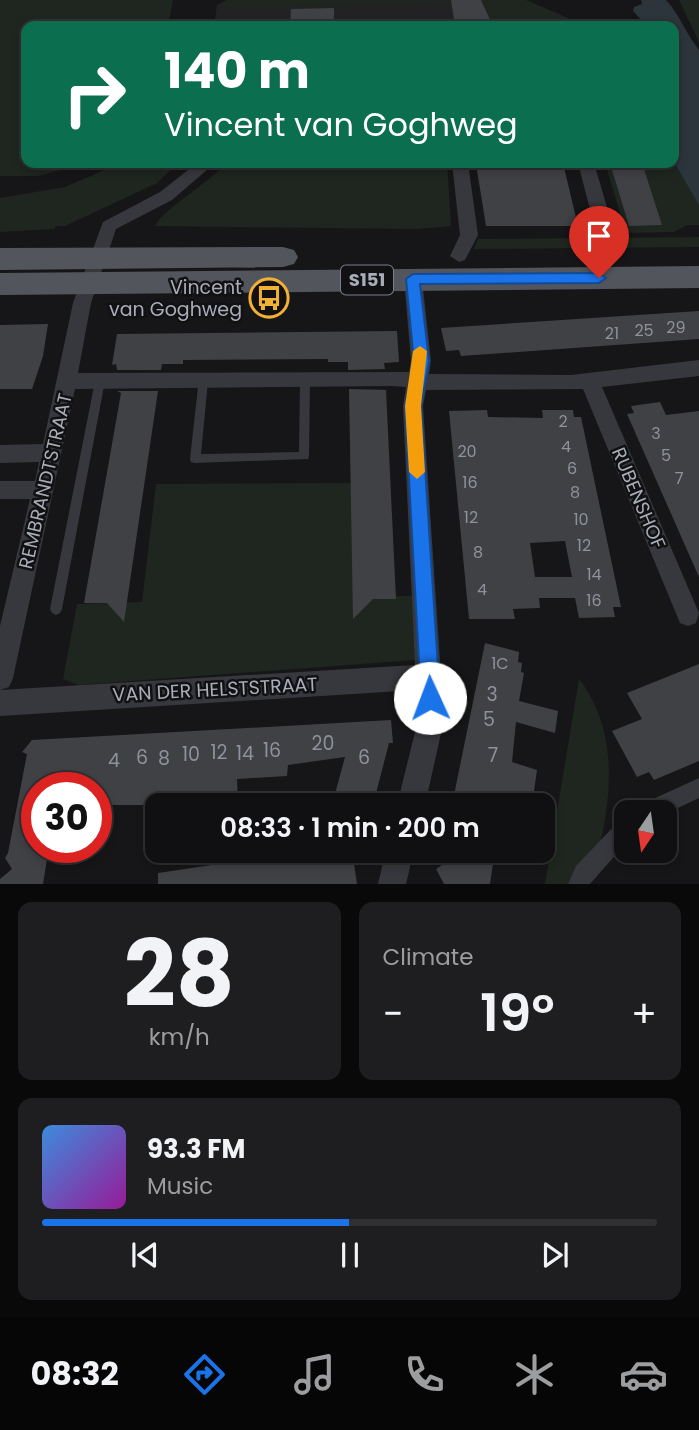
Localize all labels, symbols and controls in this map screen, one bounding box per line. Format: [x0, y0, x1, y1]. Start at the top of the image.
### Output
text: 140 m [164, 37, 310, 105]
icon: right [49, 49, 140, 140]
text: Vincent van Goghweg [164, 102, 518, 147]
pin [569, 206, 629, 278]
icon: arrive [580, 217, 618, 255]
road number: S151 [341, 266, 393, 294]
place label: Vincent van Goghweg [109, 274, 242, 323]
bus stop icon: Vincent van Goghweg [248, 277, 290, 319]
house number: 29 [666, 316, 686, 339]
house number: 25 [634, 319, 654, 342]
house number: 21 [605, 322, 619, 345]
street label: REMBRANDTSTRAAT [12, 391, 79, 572]
house number: 2 [558, 410, 568, 433]
house number: 3 [651, 422, 661, 445]
house number: 4 [561, 435, 571, 458]
house number: 20 [457, 440, 477, 463]
street label: RUBENSHOF [605, 443, 672, 553]
house number: 5 [661, 444, 671, 467]
house number: 6 [567, 457, 577, 480]
house number: 7 [675, 467, 684, 490]
house number: 16 [462, 471, 478, 494]
house number: 8 [570, 481, 580, 504]
house number: 12 [464, 506, 478, 529]
house number: 10 [573, 508, 589, 531]
house number: 12 [577, 534, 591, 557]
house number: 8 [473, 541, 483, 564]
house number: 14 [586, 563, 602, 586]
house number: 4 [477, 578, 487, 601]
house number: 16 [586, 589, 602, 612]
house number: 1C [491, 652, 509, 675]
position arrow [393, 661, 467, 735]
street label: VAN DER HELSTSTRAAT [112, 671, 318, 708]
house number: 3 [486, 681, 498, 708]
house number: 5 [483, 706, 495, 733]
house number: 20 [312, 730, 334, 757]
house number: 16 [263, 737, 281, 764]
house number: 12 [210, 739, 228, 766]
house number: 14 [236, 740, 254, 767]
house number: 10 [182, 741, 200, 768]
house number: 7 [488, 742, 498, 769]
house number: 6 [136, 744, 148, 771]
house number: 6 [358, 744, 370, 771]
house number: 8 [158, 745, 170, 772]
house number: 4 [108, 747, 120, 774]
speed limit sign: 30 [21, 772, 112, 863]
north arrow [614, 800, 677, 863]
map controls [614, 800, 677, 863]
text: 08:33 · 1 min · 200 m [220, 810, 480, 846]
text: 28 [124, 910, 235, 1038]
text: Climate [383, 941, 473, 973]
text: 19° [480, 976, 554, 1049]
text: − [383, 987, 403, 1040]
text: + [631, 987, 657, 1040]
text: km/h [149, 1021, 210, 1053]
text: 93.3 FM [147, 1131, 245, 1167]
text: Music [147, 1170, 213, 1202]
icon: previous [126, 1236, 164, 1274]
icon: pause [331, 1236, 369, 1274]
icon: next [536, 1236, 574, 1274]
icon: directions [180, 1350, 229, 1399]
icon: music [290, 1350, 339, 1399]
icon: phone [400, 1350, 449, 1399]
icon: climate [510, 1350, 559, 1399]
icon: car [619, 1350, 668, 1399]
text: 08:32 [30, 1351, 119, 1396]

